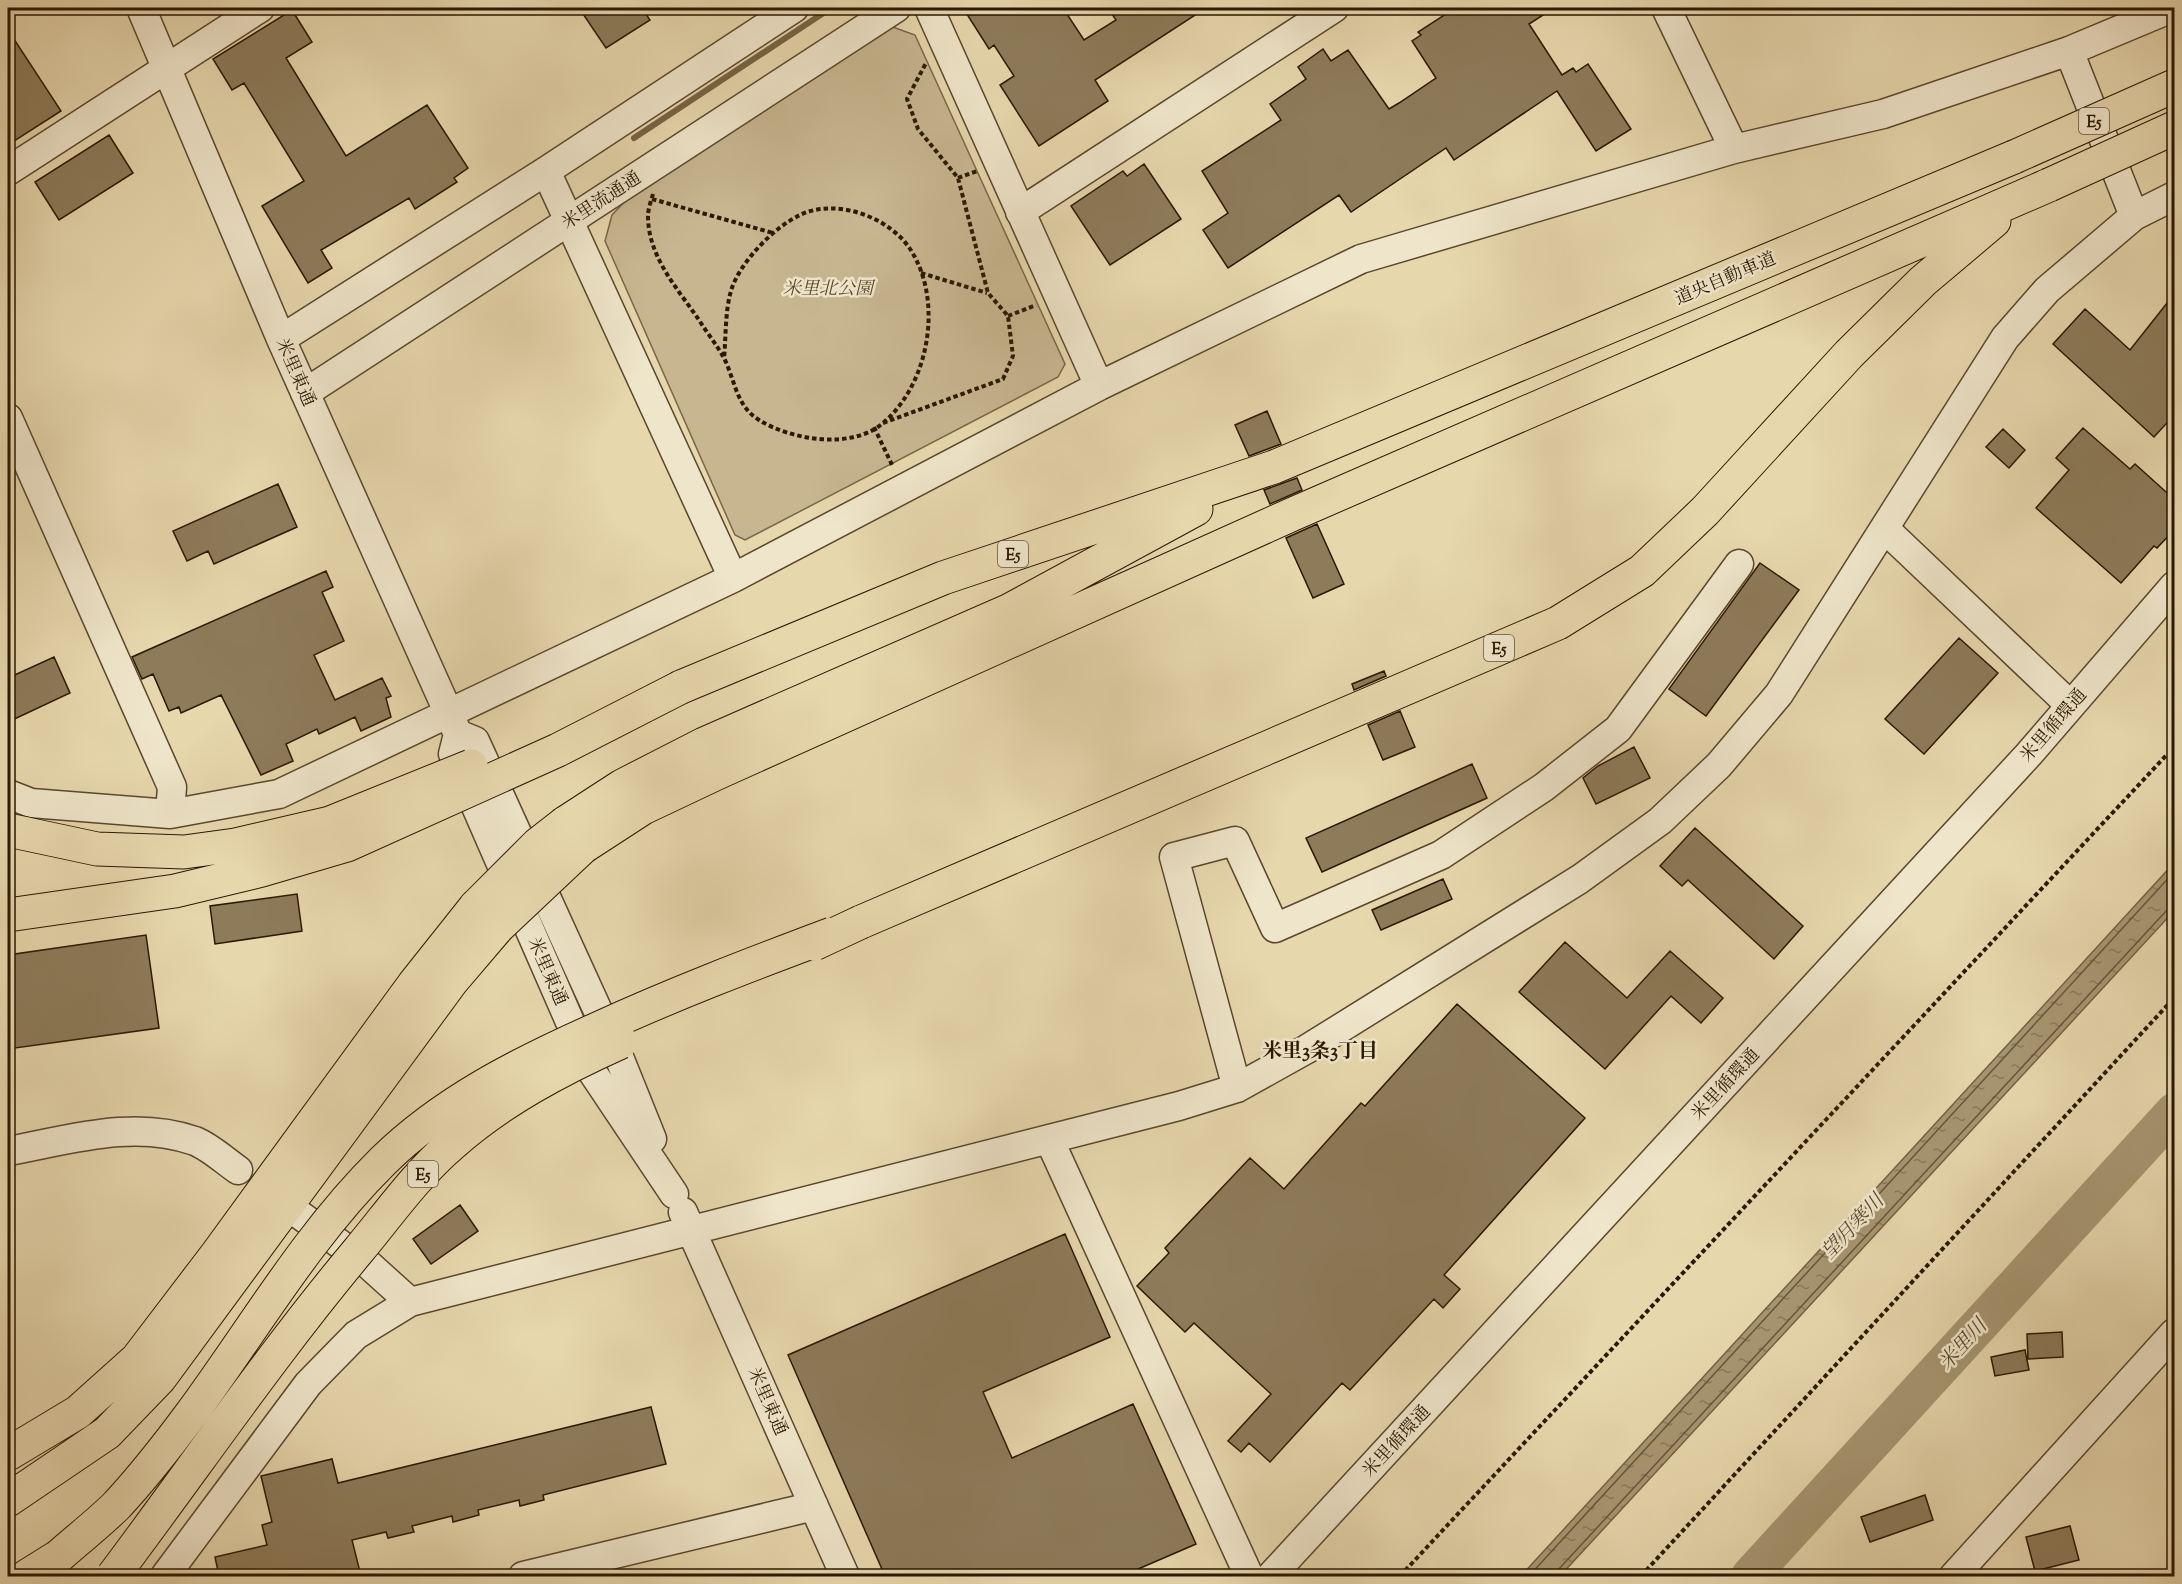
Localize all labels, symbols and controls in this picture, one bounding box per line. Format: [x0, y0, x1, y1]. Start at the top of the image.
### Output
road number: E5 [2079, 108, 2109, 134]
street label: 米里流通通 [557, 166, 647, 237]
street label: 道央自動車道 [1671, 247, 1781, 313]
park label: 米里北公園 [783, 277, 876, 303]
street label: 米里東通 [268, 335, 321, 411]
road number: E5 [998, 541, 1028, 567]
road number: E5 [1484, 635, 1514, 661]
street label: 米里循環通 [2015, 684, 2094, 769]
street label: 米里東通 [520, 934, 573, 1010]
district label: 米里3条3丁目 [1262, 1038, 1378, 1067]
street label: 米里循環通 [1686, 1044, 1767, 1127]
road number: E5 [408, 1161, 438, 1187]
water label: 望月寒川 [1816, 1187, 1893, 1267]
water label: 米里川 [1933, 1312, 1996, 1378]
street label: 米里東通 [740, 1364, 793, 1440]
street label: 米里循環通 [1357, 1401, 1438, 1484]

